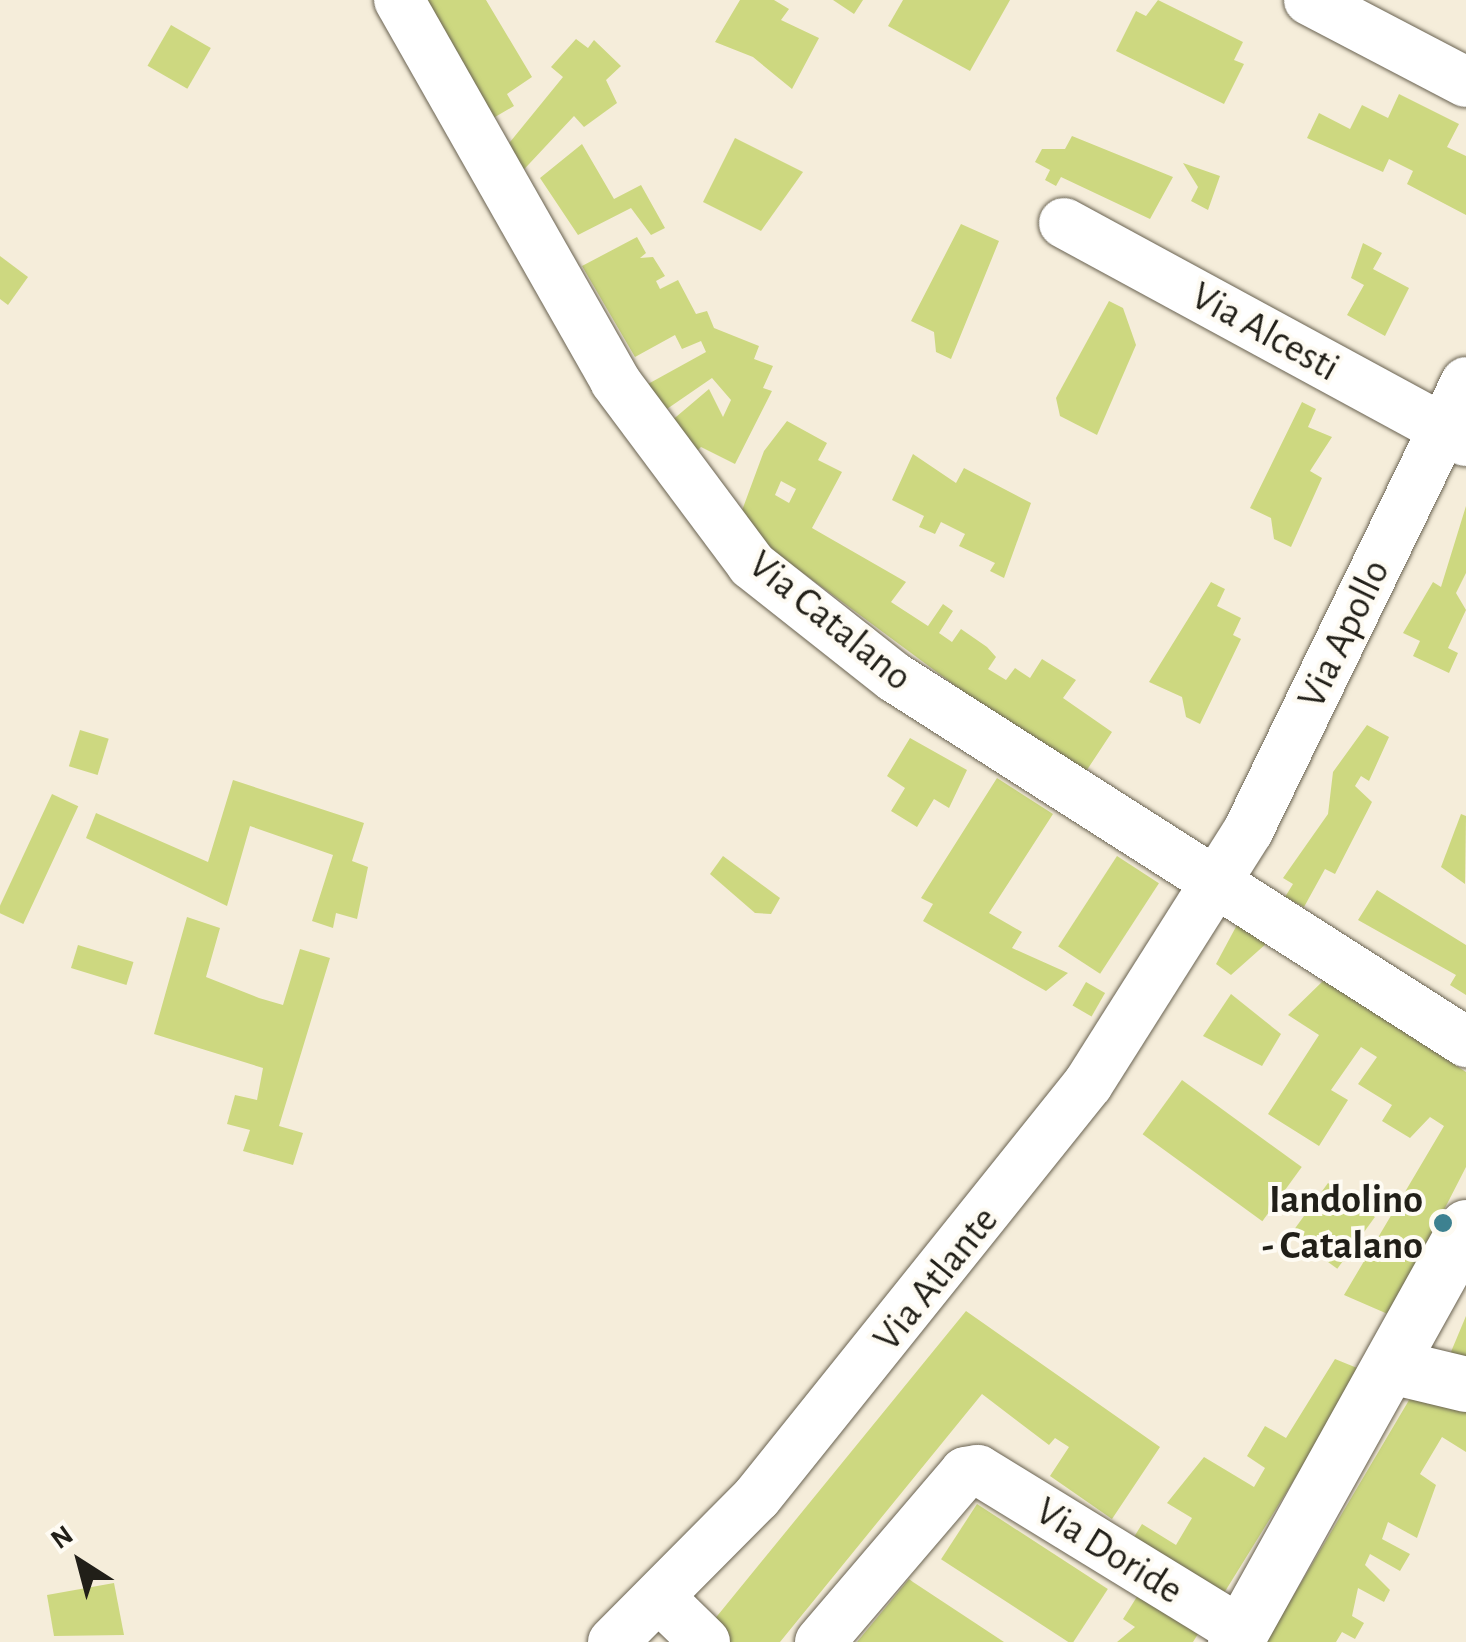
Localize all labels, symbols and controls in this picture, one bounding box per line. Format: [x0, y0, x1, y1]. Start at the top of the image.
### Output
street label: Via Alcesti [1183, 272, 1347, 392]
street label: Via Catalano [739, 541, 921, 701]
street label: Via Apollo [1288, 552, 1400, 716]
place label: Iandolino - Catalano [1262, 1176, 1423, 1270]
street label: Via Atlante [863, 1197, 1009, 1361]
marker: Iandolino - Catalano [1432, 1212, 1454, 1234]
street label: Via Doride [1027, 1487, 1191, 1615]
north arrow [30, 1512, 130, 1612]
text: N [46, 1521, 78, 1555]

